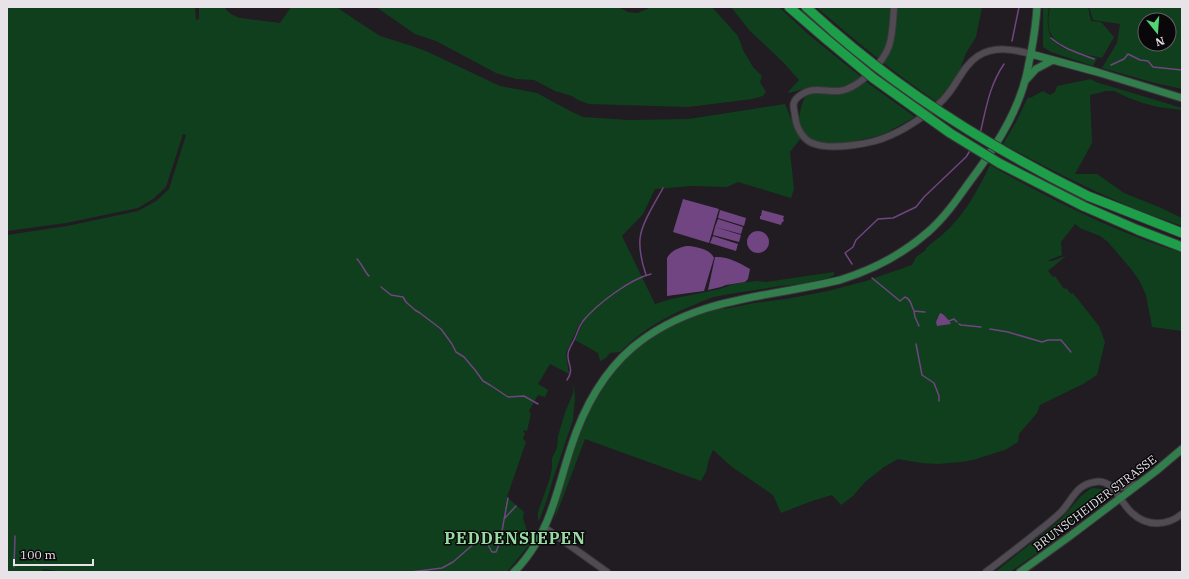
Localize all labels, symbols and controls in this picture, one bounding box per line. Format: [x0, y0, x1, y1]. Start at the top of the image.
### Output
north arrow [1137, 12, 1177, 52]
text: N [1153, 34, 1166, 50]
street label: BRUNSCHEIDER STRASSE [1030, 451, 1159, 554]
district label: PEDDENSIEPEN [444, 528, 586, 548]
scale bar [14, 541, 93, 567]
text: 100 m [20, 547, 56, 562]

